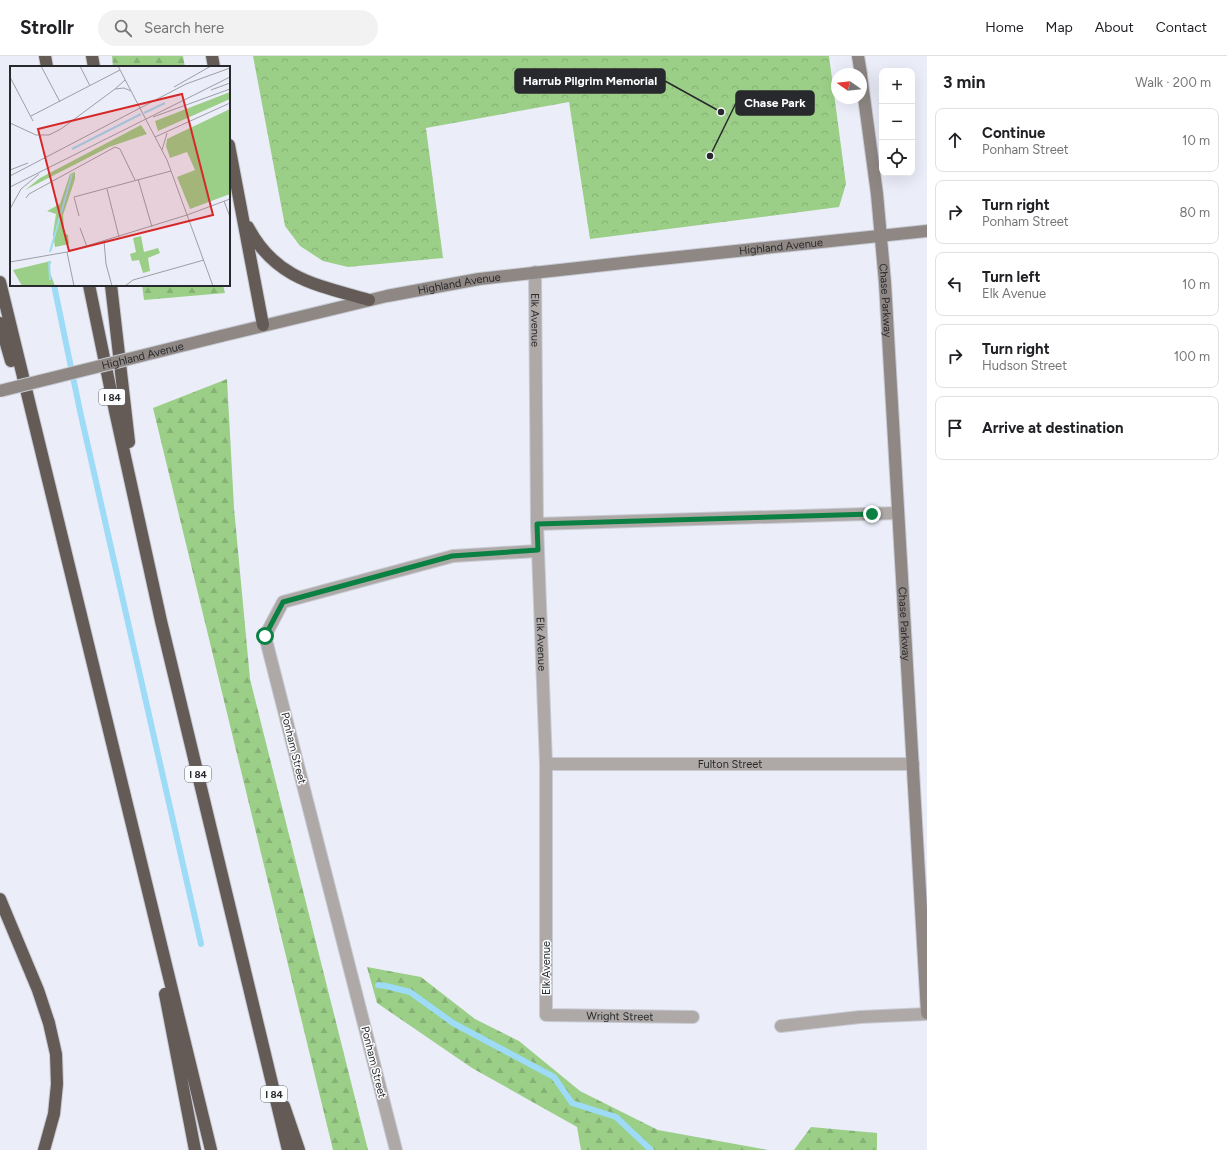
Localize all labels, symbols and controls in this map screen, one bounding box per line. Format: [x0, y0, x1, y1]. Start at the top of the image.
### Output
search box [98, 10, 378, 46]
text: Strollr [20, 16, 74, 39]
icon: search [112, 17, 134, 39]
text: Search here [144, 19, 224, 37]
text: Home [985, 19, 1024, 36]
text: Map [1046, 19, 1073, 36]
text: About [1095, 19, 1134, 36]
text: Contact [1156, 19, 1207, 36]
inset map [10, 66, 230, 286]
north arrow [831, 68, 867, 104]
map controls [879, 68, 915, 176]
button: + [879, 68, 915, 104]
callout: Harrub Pilgrim Memorial [515, 69, 665, 93]
text: 3 min [943, 72, 985, 92]
text: Harrub Pilgrim Memorial [523, 74, 657, 88]
text: Walk · 200 m [1135, 75, 1211, 90]
callout: Chase Park [736, 91, 814, 115]
text: Chase Park [744, 96, 806, 110]
button: − [879, 104, 915, 140]
text: Continue [982, 124, 1045, 142]
icon: ahead [944, 129, 966, 151]
text: 10 m [1182, 133, 1210, 148]
button: locate [879, 140, 915, 176]
text: Ponham Street [982, 142, 1069, 157]
text: Turn right [982, 196, 1050, 214]
icon: right [944, 201, 966, 223]
text: 80 m [1179, 205, 1210, 220]
text: Ponham Street [982, 214, 1069, 229]
street label: Highland Avenue [739, 236, 823, 258]
street label: Chase Parkway [876, 263, 894, 338]
text: Turn left [982, 268, 1040, 286]
street label: Highland Avenue [417, 271, 501, 297]
icon: left [944, 273, 966, 295]
text: 10 m [1182, 277, 1210, 292]
text: Elk Avenue [982, 286, 1046, 301]
street label: Elk Avenue [528, 293, 542, 347]
street label: Highland Avenue [100, 340, 185, 372]
text: Turn right [982, 340, 1050, 358]
icon: right [944, 345, 966, 367]
text: 100 m [1174, 349, 1210, 364]
text: Hudson Street [982, 358, 1067, 373]
road number: I 84 [99, 389, 125, 405]
icon: arrive [944, 417, 966, 439]
text: Arrive at destination [982, 419, 1123, 437]
route end [863, 505, 881, 523]
street label: Chase Parkway [895, 587, 913, 662]
street label: Elk Avenue [533, 617, 549, 671]
route start [256, 627, 274, 645]
street label: Ponham Street [278, 711, 309, 785]
street label: Fulton Street [698, 758, 762, 771]
road number: I 84 [185, 766, 211, 782]
street label: Elk Avenue [540, 941, 553, 995]
street label: Wright Street [586, 1010, 653, 1023]
street label: Ponham Street [358, 1025, 389, 1099]
road number: I 84 [261, 1086, 287, 1102]

